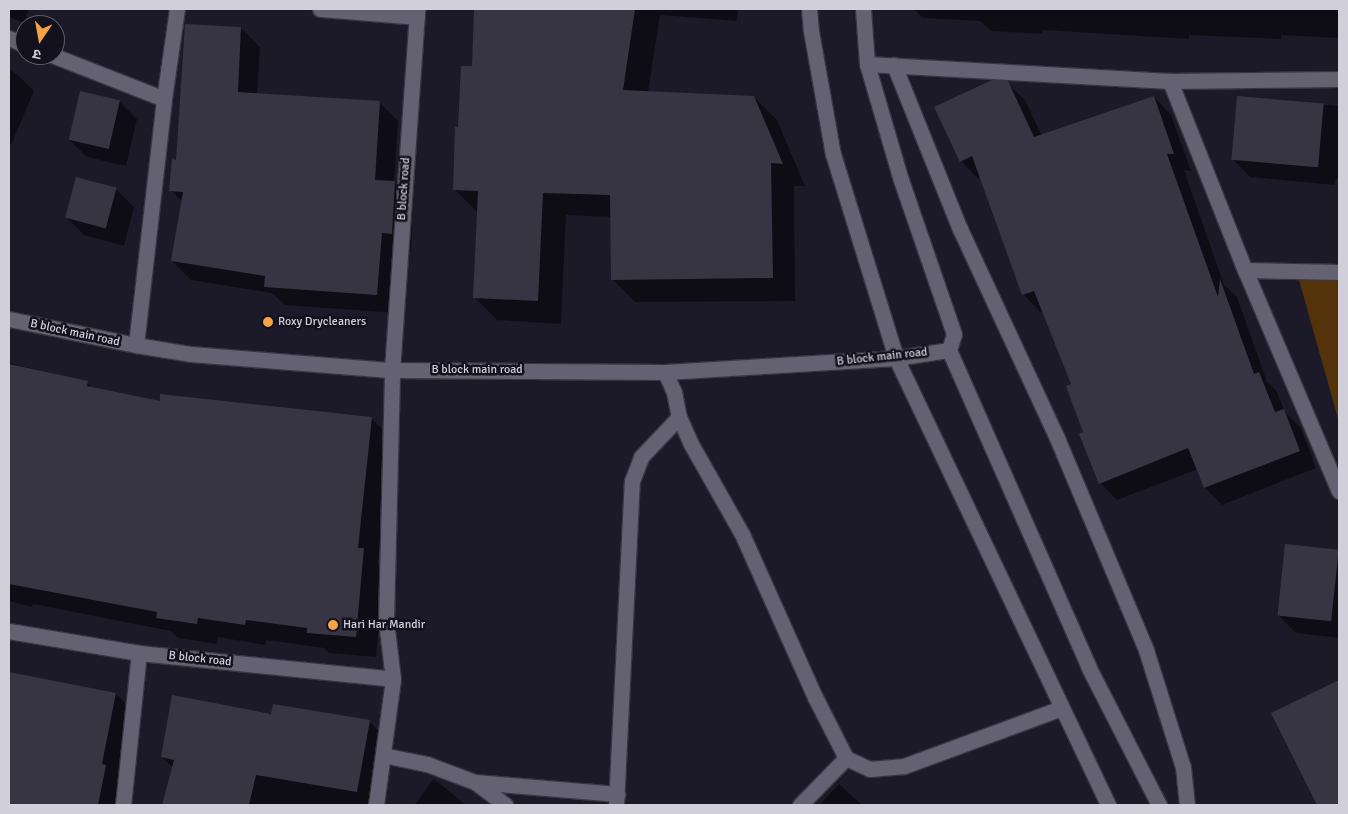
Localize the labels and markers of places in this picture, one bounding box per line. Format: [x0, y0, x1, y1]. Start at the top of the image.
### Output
place label: Roxy Drycleaners [278, 315, 366, 329]
marker: Roxy Drycleaners [262, 316, 274, 328]
place label: Hari Har Mandir [343, 618, 425, 632]
marker: Hari Har Mandir [327, 619, 339, 631]

